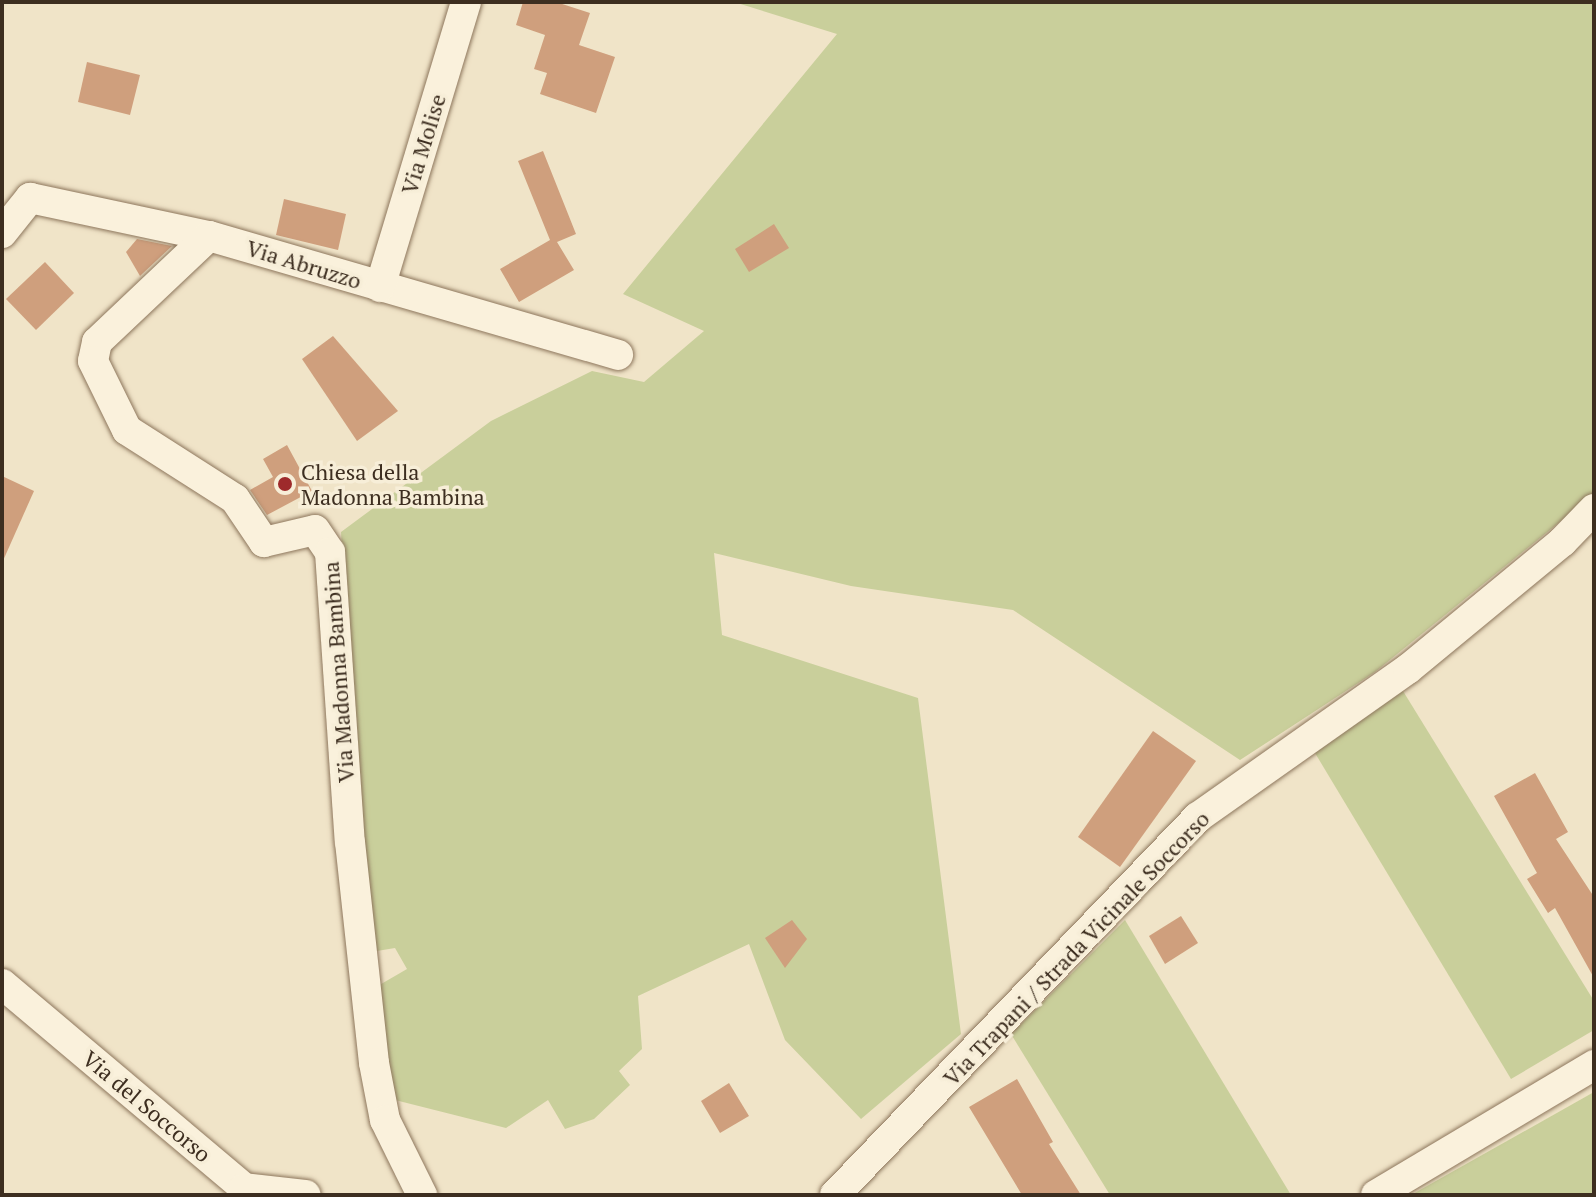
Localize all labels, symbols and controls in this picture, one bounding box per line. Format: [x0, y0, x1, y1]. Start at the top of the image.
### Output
street label: Via Molise [395, 91, 451, 197]
street label: Via Abruzzo [243, 234, 365, 294]
place label: Chiesa della Madonna Bambina [301, 458, 485, 510]
marker: Chiesa della Madonna Bambina [276, 475, 294, 493]
street label: Via Madonna Bambina [317, 561, 359, 783]
street label: Via Trapani / Strada Vicinale Soccorso [937, 805, 1215, 1091]
street label: Via del Soccorso [77, 1045, 217, 1167]

